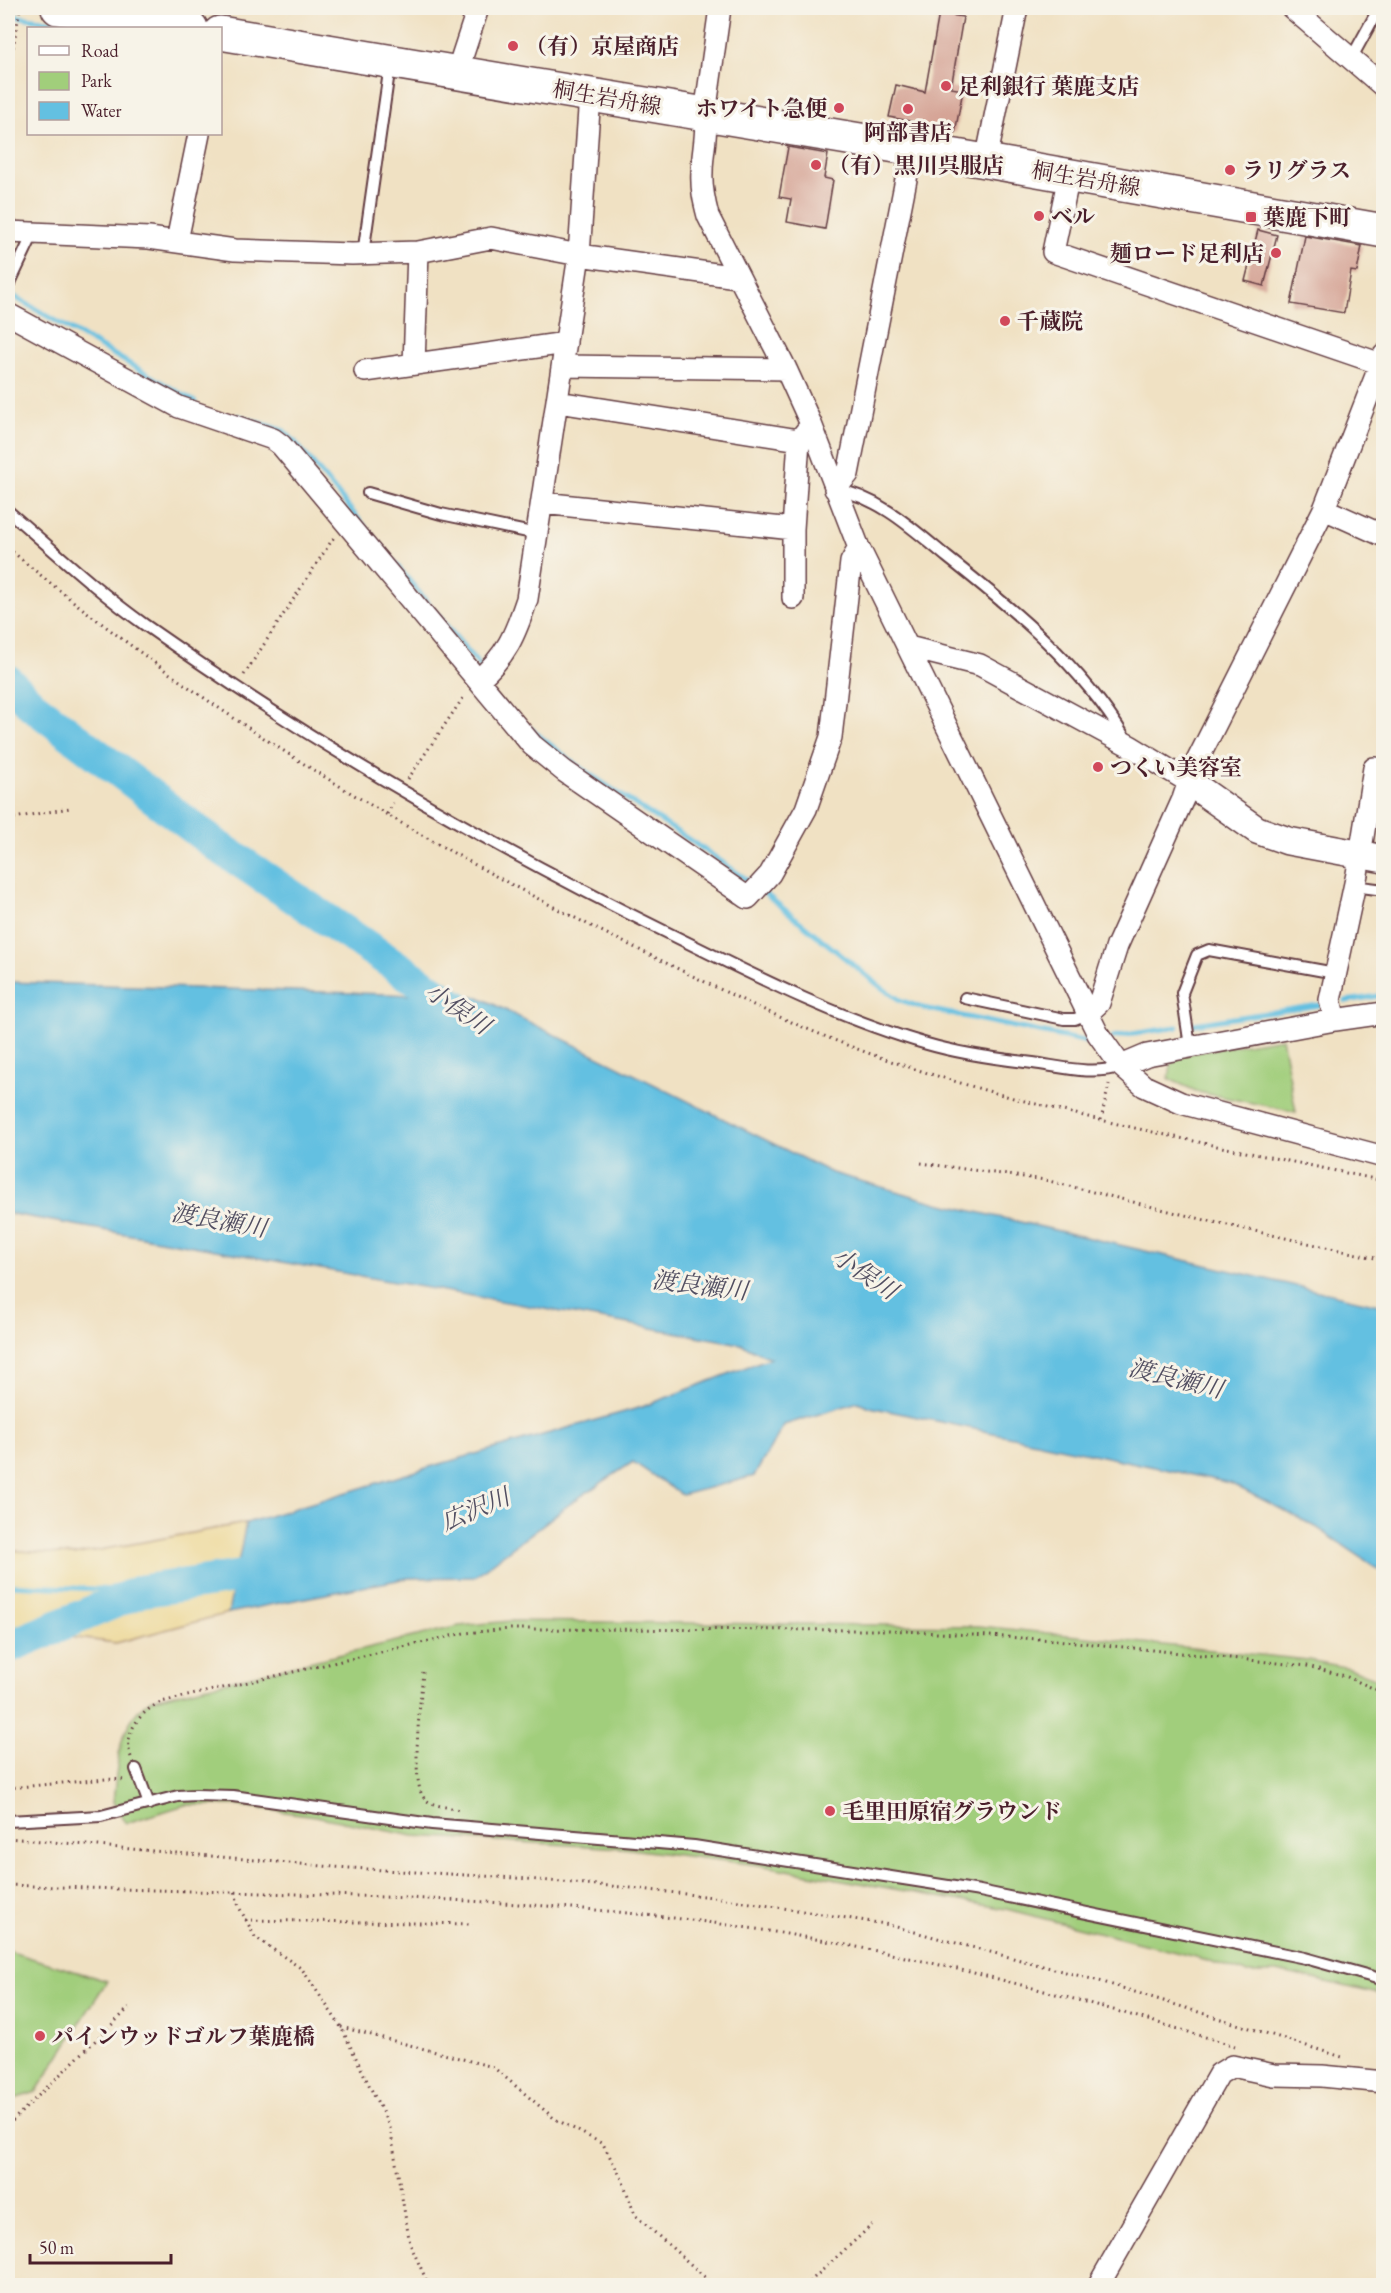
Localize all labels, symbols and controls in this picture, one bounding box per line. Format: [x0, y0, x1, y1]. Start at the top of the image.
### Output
legend [27, 27, 222, 135]
place label: （有）京屋商店 [525, 32, 679, 61]
text: Road [81, 39, 120, 62]
marker: （有）京屋商店 [506, 39, 520, 53]
text: Park [81, 69, 112, 92]
place label: 足利銀行 葉鹿支店 [958, 72, 1139, 101]
street label: 桐生岩舟線 [550, 74, 664, 122]
marker: 足利銀行 葉鹿支店 [939, 79, 953, 93]
place label: ホワイト急便 [696, 94, 827, 123]
text: Water [81, 99, 122, 122]
marker: ホワイト急便 [832, 101, 846, 115]
marker: 阿部書店 [901, 102, 915, 116]
place label: 阿部書店 [864, 118, 952, 147]
place label: （有）黒川呉服店 [828, 151, 1004, 180]
street label: 桐生岩舟線 [1029, 155, 1143, 203]
place label: ラリグラス [1242, 156, 1351, 185]
marker: （有）黒川呉服店 [809, 158, 823, 172]
marker: ラリグラス [1223, 163, 1237, 177]
place label: ベル [1051, 202, 1095, 231]
place label: 葉鹿下町 [1263, 203, 1351, 232]
marker: ベル [1032, 209, 1046, 223]
marker: 葉鹿下町 [1244, 210, 1258, 224]
place label: 麺ロード足利店 [1110, 239, 1264, 268]
marker: 麺ロード足利店 [1269, 246, 1283, 260]
place label: 千蔵院 [1017, 307, 1083, 336]
marker: 千蔵院 [998, 314, 1012, 328]
place label: つくい美容室 [1110, 753, 1242, 782]
marker: つくい美容室 [1091, 760, 1105, 774]
water label: 小俣川 [419, 975, 499, 1043]
water label: 渡良瀬川 [169, 1196, 272, 1244]
water label: 小俣川 [826, 1240, 906, 1308]
water label: 渡良瀬川 [650, 1264, 753, 1307]
water label: 渡良瀬川 [1126, 1351, 1229, 1405]
water label: 広沢川 [436, 1479, 517, 1537]
place label: 毛里田原宿グラウンド [842, 1797, 1062, 1826]
marker: 毛里田原宿グラウンド [823, 1804, 837, 1818]
place label: パインウッドゴルフ葉鹿橋 [52, 2022, 315, 2051]
marker: パインウッドゴルフ葉鹿橋 [33, 2029, 47, 2043]
scale bar [30, 2227, 171, 2265]
text: 50 m [39, 2236, 74, 2259]

